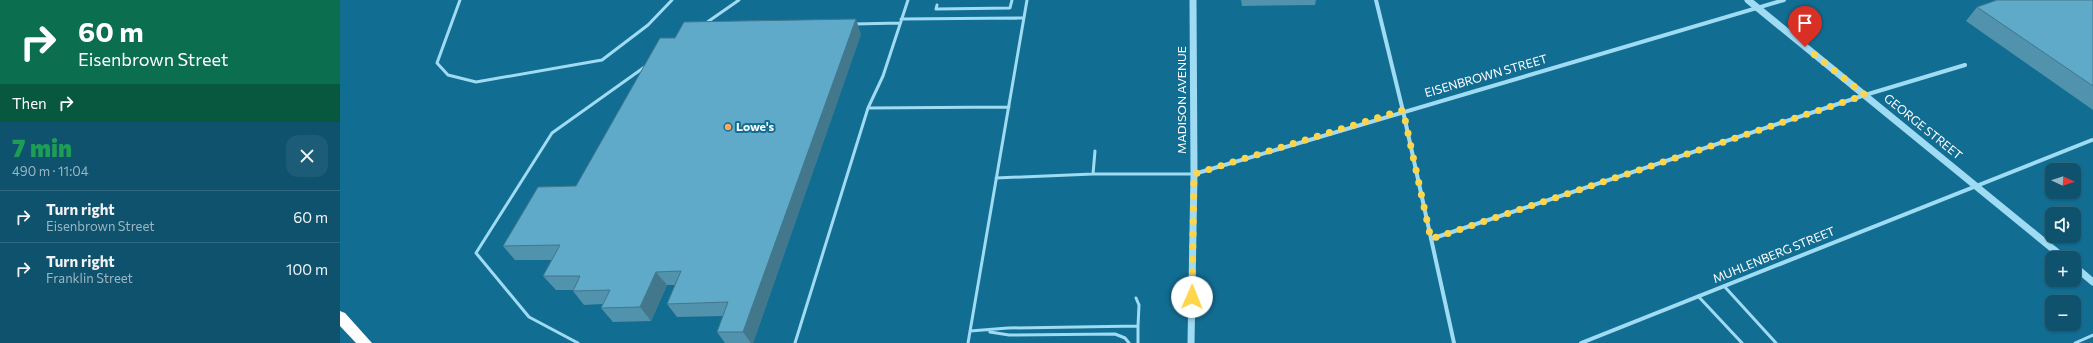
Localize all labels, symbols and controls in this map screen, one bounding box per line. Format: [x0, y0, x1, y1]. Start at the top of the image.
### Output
pin [1788, 6, 1822, 47]
icon: arrive [1794, 12, 1816, 34]
text: 60 m [78, 14, 144, 48]
icon: right [12, 16, 64, 68]
street label: MADISON AVENUE [1174, 46, 1188, 154]
text: Eisenbrown Street [78, 48, 228, 70]
street label: EISENBROWN STREET [1423, 51, 1549, 99]
street label: GEORGE STREET [1882, 90, 1966, 162]
icon: right [55, 92, 77, 114]
text: Then [12, 94, 47, 112]
place label: Lowe's [736, 119, 775, 133]
marker: Lowe's [723, 122, 733, 132]
text: 7 min [12, 133, 72, 162]
button: close [286, 135, 328, 177]
text: 490 m · 11:04 [12, 163, 89, 179]
north arrow [2045, 163, 2081, 199]
map controls [2045, 163, 2081, 331]
text: Turn right [46, 200, 115, 218]
icon: right [12, 206, 34, 228]
button: sound [2045, 207, 2081, 243]
text: 60 m [293, 208, 328, 226]
text: Eisenbrown Street [46, 218, 155, 234]
street label: MUHLENBERG STREET [1710, 223, 1837, 285]
button: + [2045, 251, 2081, 287]
text: Turn right [46, 252, 115, 270]
icon: right [12, 258, 34, 280]
text: 100 m [286, 260, 328, 278]
text: Franklin Street [46, 270, 133, 286]
position arrow [1171, 276, 1213, 318]
button: − [2045, 295, 2081, 331]

